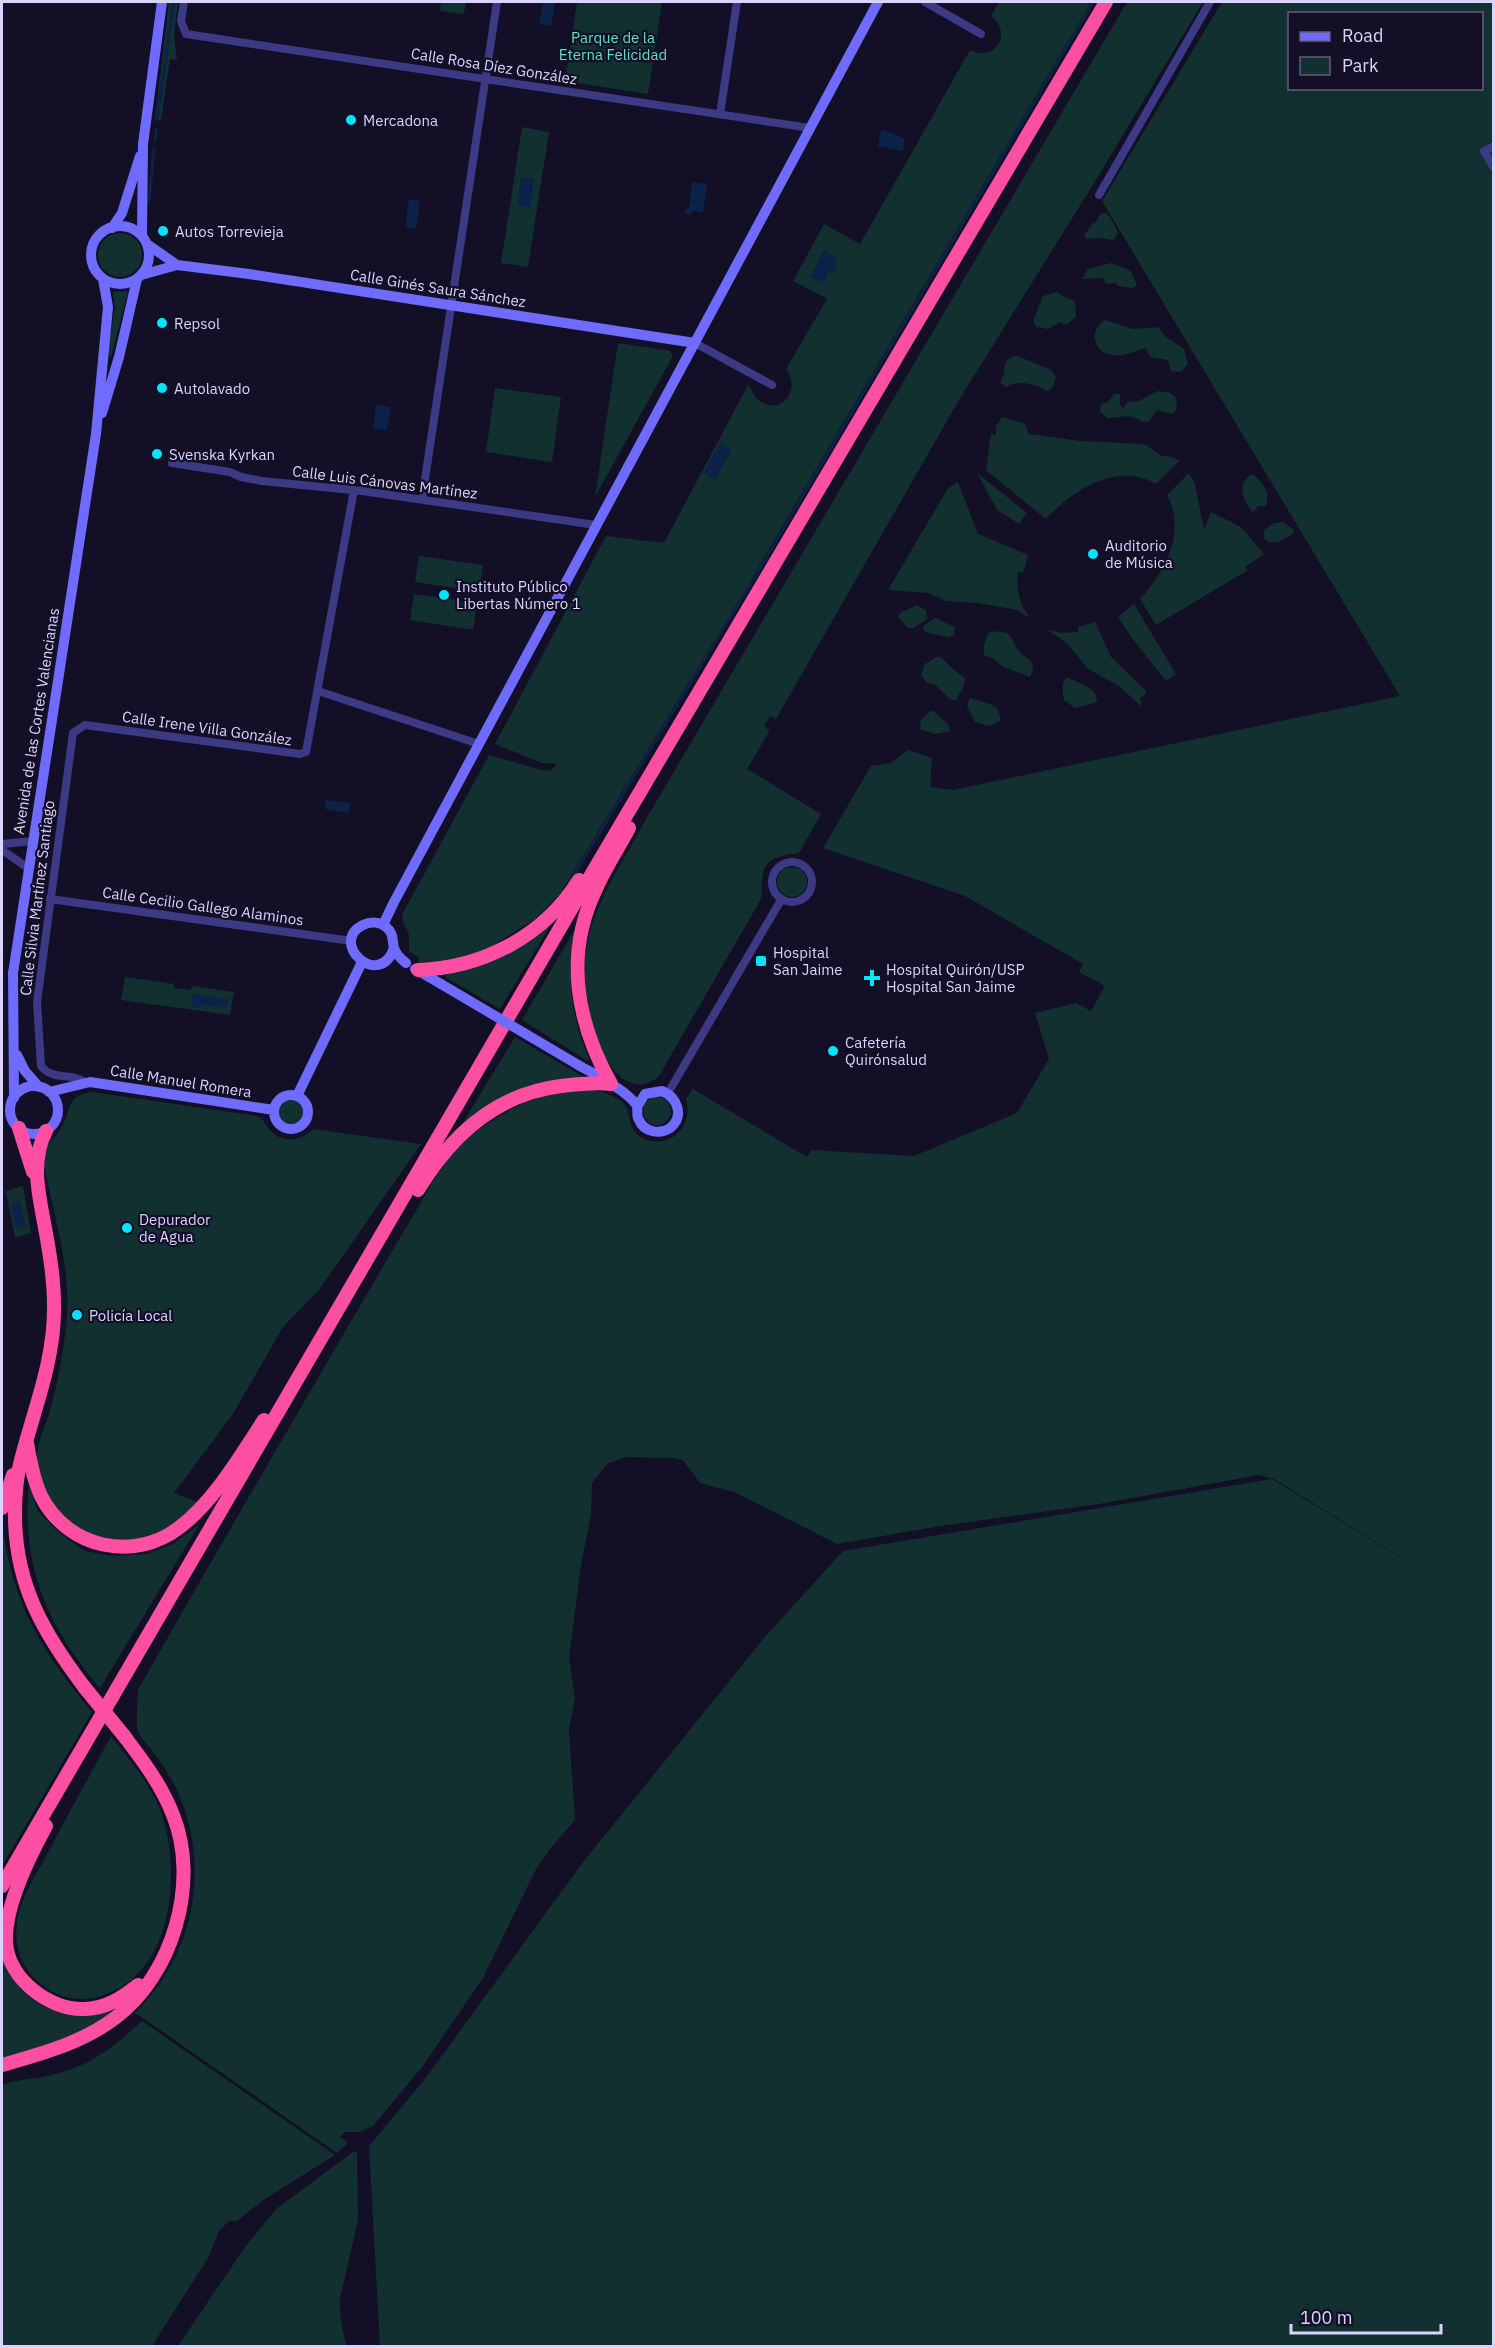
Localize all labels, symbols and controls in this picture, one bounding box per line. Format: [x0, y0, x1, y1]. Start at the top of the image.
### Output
legend [1288, 12, 1483, 90]
text: Road [1342, 24, 1383, 47]
park label: Parque de la Eterna Felicidad [559, 28, 667, 64]
street label: Calle Rosa Díez González [410, 43, 578, 89]
text: Park [1342, 54, 1379, 77]
place label: Mercadona [363, 111, 438, 130]
marker: Mercadona [344, 113, 358, 127]
place label: Autos Torrevieja [175, 222, 284, 241]
marker: Autos Torrevieja [156, 224, 170, 238]
street label: Calle Ginés Saura Sánchez [349, 265, 527, 311]
place label: Repsol [174, 314, 220, 333]
marker: Repsol [155, 316, 169, 330]
place label: Autolavado [174, 379, 250, 398]
marker: Autolavado [155, 381, 169, 395]
place label: Svenska Kyrkan [169, 445, 275, 464]
marker: Svenska Kyrkan [150, 447, 164, 461]
street label: Calle Luis Cánovas Martínez [291, 461, 479, 503]
place label: Auditorio de Música [1105, 536, 1173, 572]
marker: Auditorio de Música [1086, 547, 1100, 561]
place label: Instituto Público Libertas Número 1 [456, 577, 581, 613]
marker: Instituto Público Libertas Número 1 [437, 588, 451, 602]
street label: Avenida de las Cortes Valencianas [9, 606, 63, 836]
street label: Calle Irene Villa González [121, 707, 293, 749]
street label: Calle Silvia Martínez Santiago [16, 799, 58, 997]
street label: Calle Cecilio Gallego Alaminos [101, 882, 305, 930]
place label: Hospital San Jaime [773, 943, 843, 979]
marker: Hospital San Jaime [754, 954, 768, 968]
place label: Hospital Quirón/USP Hospital San Jaime [886, 960, 1025, 996]
marker: Hospital Quirón/USP Hospital San Jaime [863, 969, 881, 987]
place label: Cafetería Quirónsalud [845, 1033, 927, 1069]
marker: Cafetería Quirónsalud [826, 1044, 840, 1058]
street label: Calle Manuel Romera [109, 1060, 253, 1102]
place label: Depurador de Agua [139, 1210, 211, 1246]
marker: Depurador de Agua [120, 1221, 134, 1235]
place label: Policía Local [89, 1306, 172, 1325]
marker: Policía Local [70, 1308, 84, 1322]
scale bar [1291, 2297, 1441, 2335]
text: 100 m [1300, 2306, 1352, 2329]

